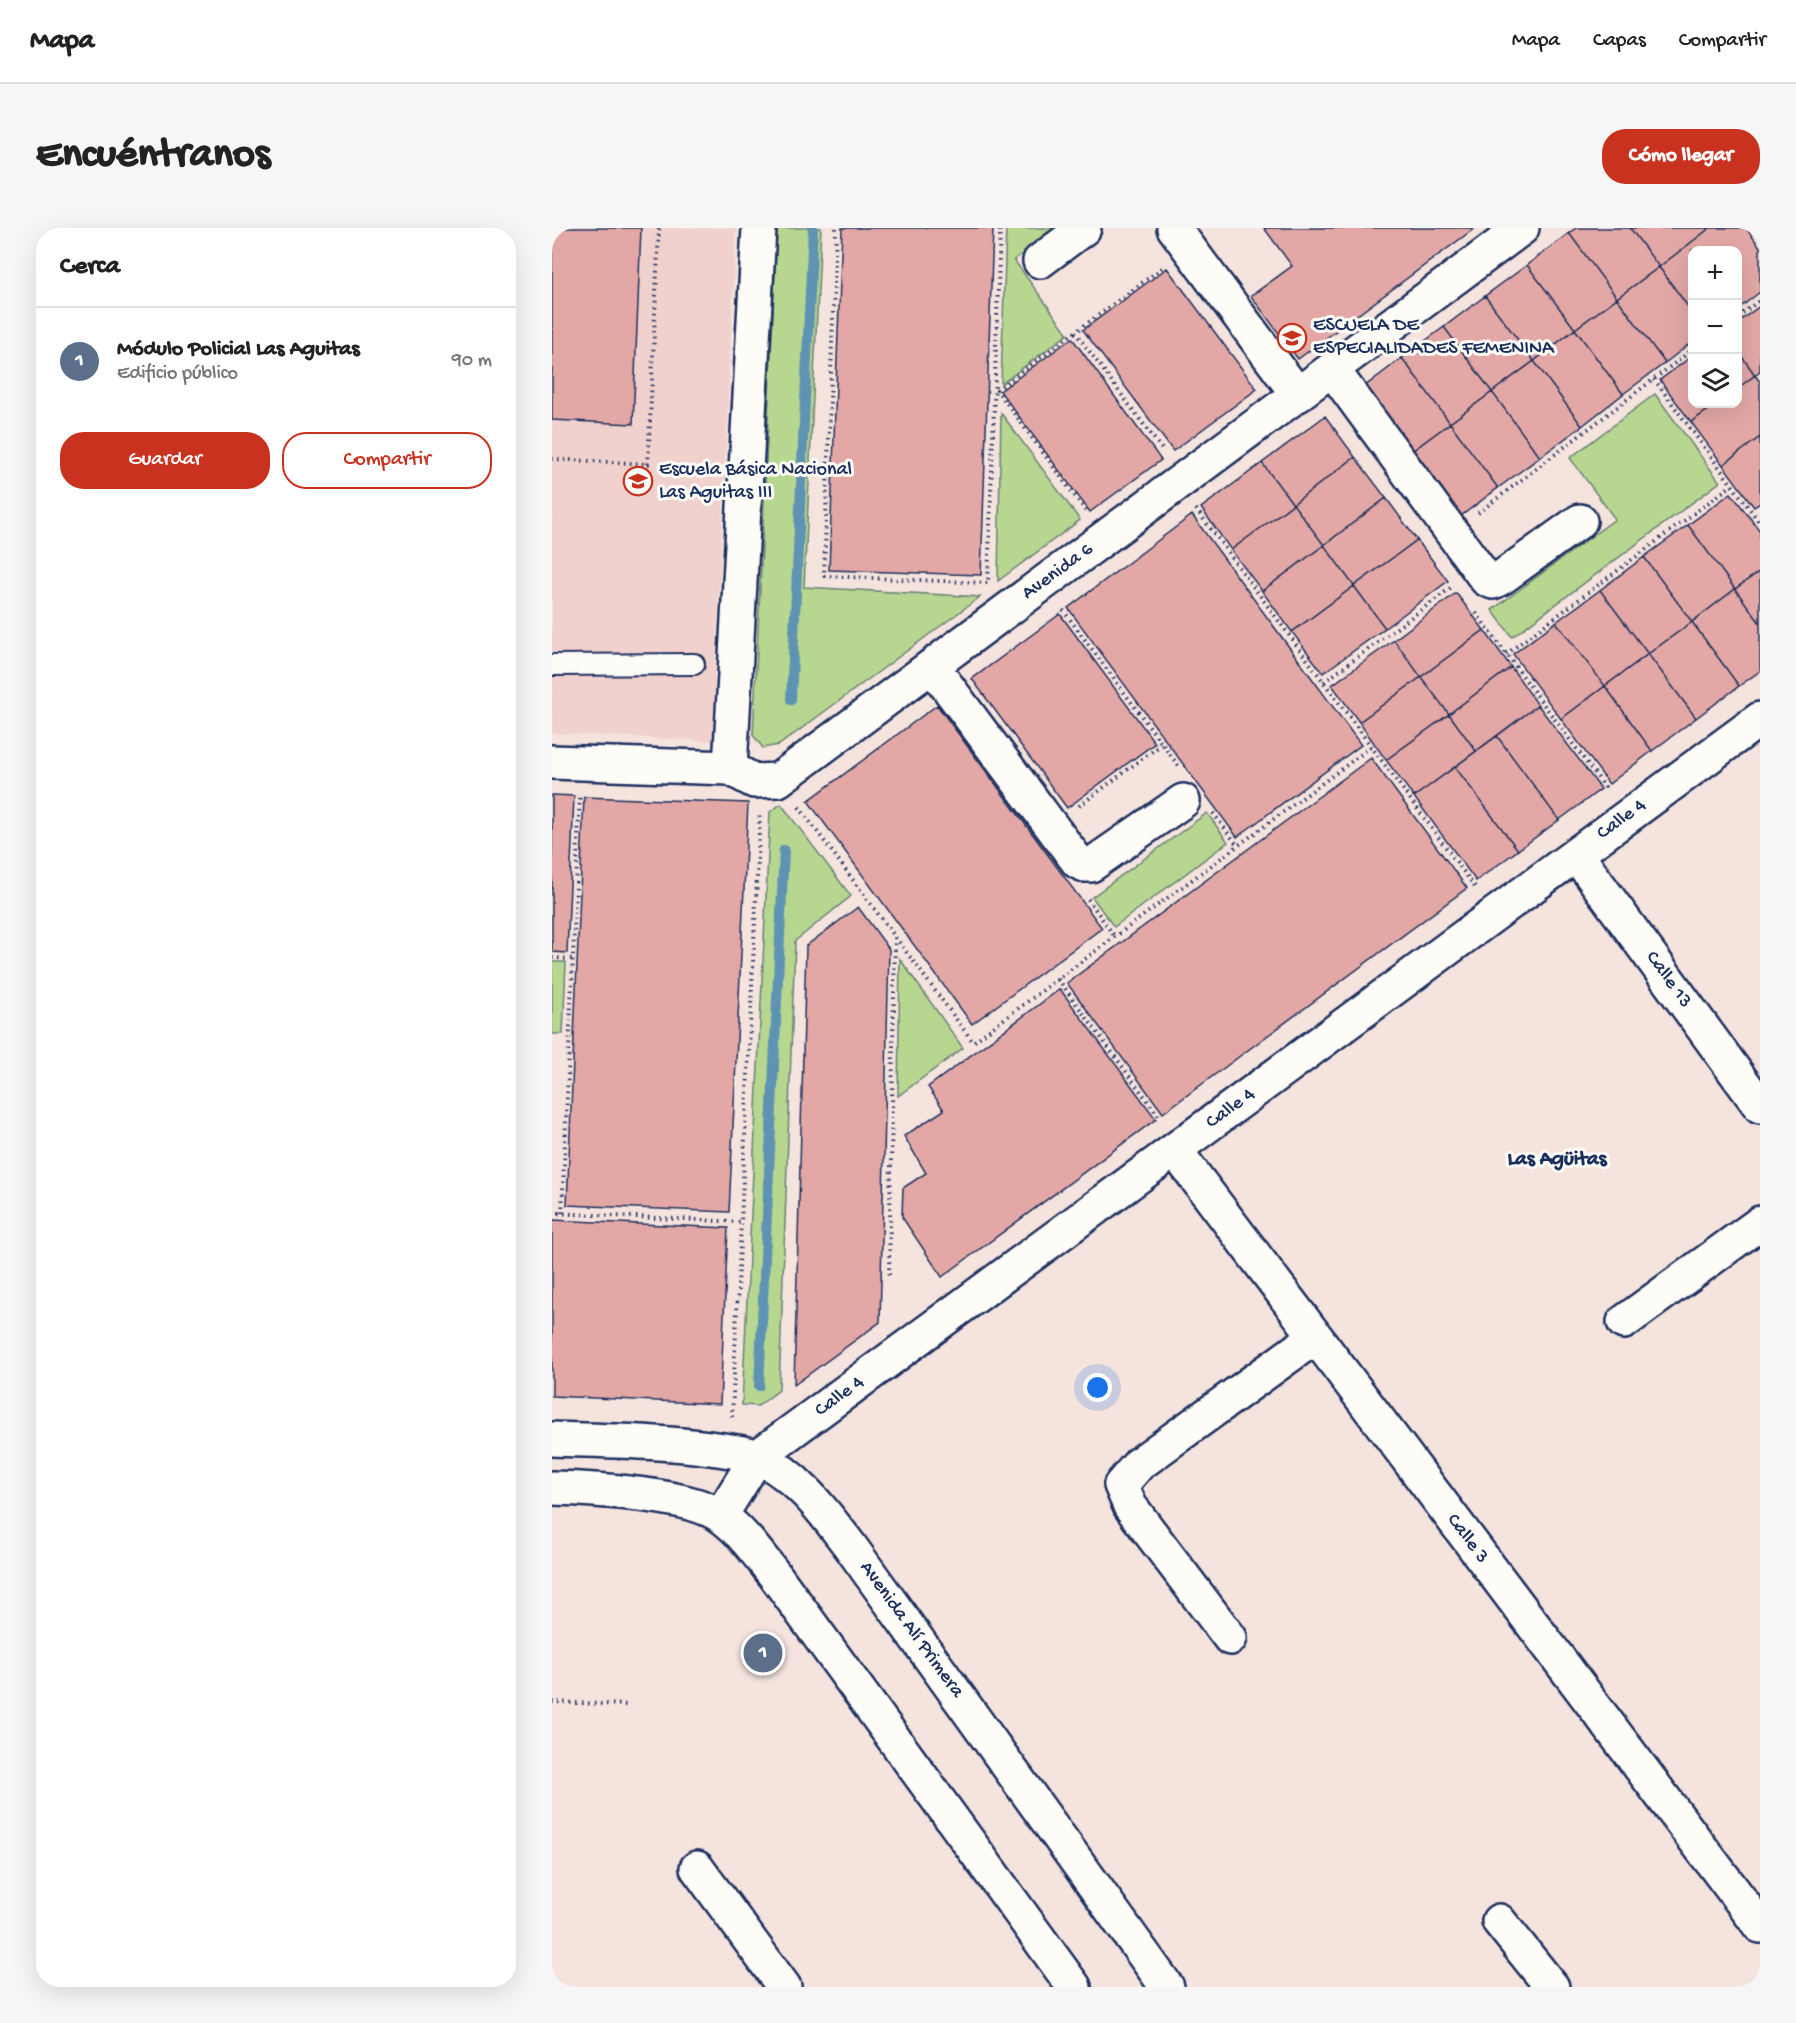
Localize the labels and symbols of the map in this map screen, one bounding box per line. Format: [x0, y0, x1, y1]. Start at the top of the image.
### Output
place label: ESCUELA DE ESPECIALIDADES FEMENINA [1313, 315, 1555, 361]
school or university icon: ESCUELA DE ESPECIALIDADES FEMENINA [1276, 322, 1308, 354]
place label: Escuela Básica Nacional Las Aguitas III [659, 459, 852, 505]
school or university icon: Escuela Básica Nacional Las Aguitas III [622, 465, 654, 497]
street label: Avenida 6 [1018, 538, 1099, 606]
street label: Calle 4 [1593, 794, 1652, 846]
street label: Calle 13 [1640, 947, 1696, 1013]
street label: Calle 4 [1202, 1083, 1261, 1135]
district label: Las Agüitas [1508, 1148, 1608, 1173]
street label: Calle 4 [811, 1371, 870, 1423]
your location [1083, 1373, 1112, 1402]
street label: Calle 3 [1441, 1510, 1493, 1568]
street label: Avenida Alí Primera [854, 1557, 969, 1703]
pin: 1 [744, 1630, 782, 1676]

